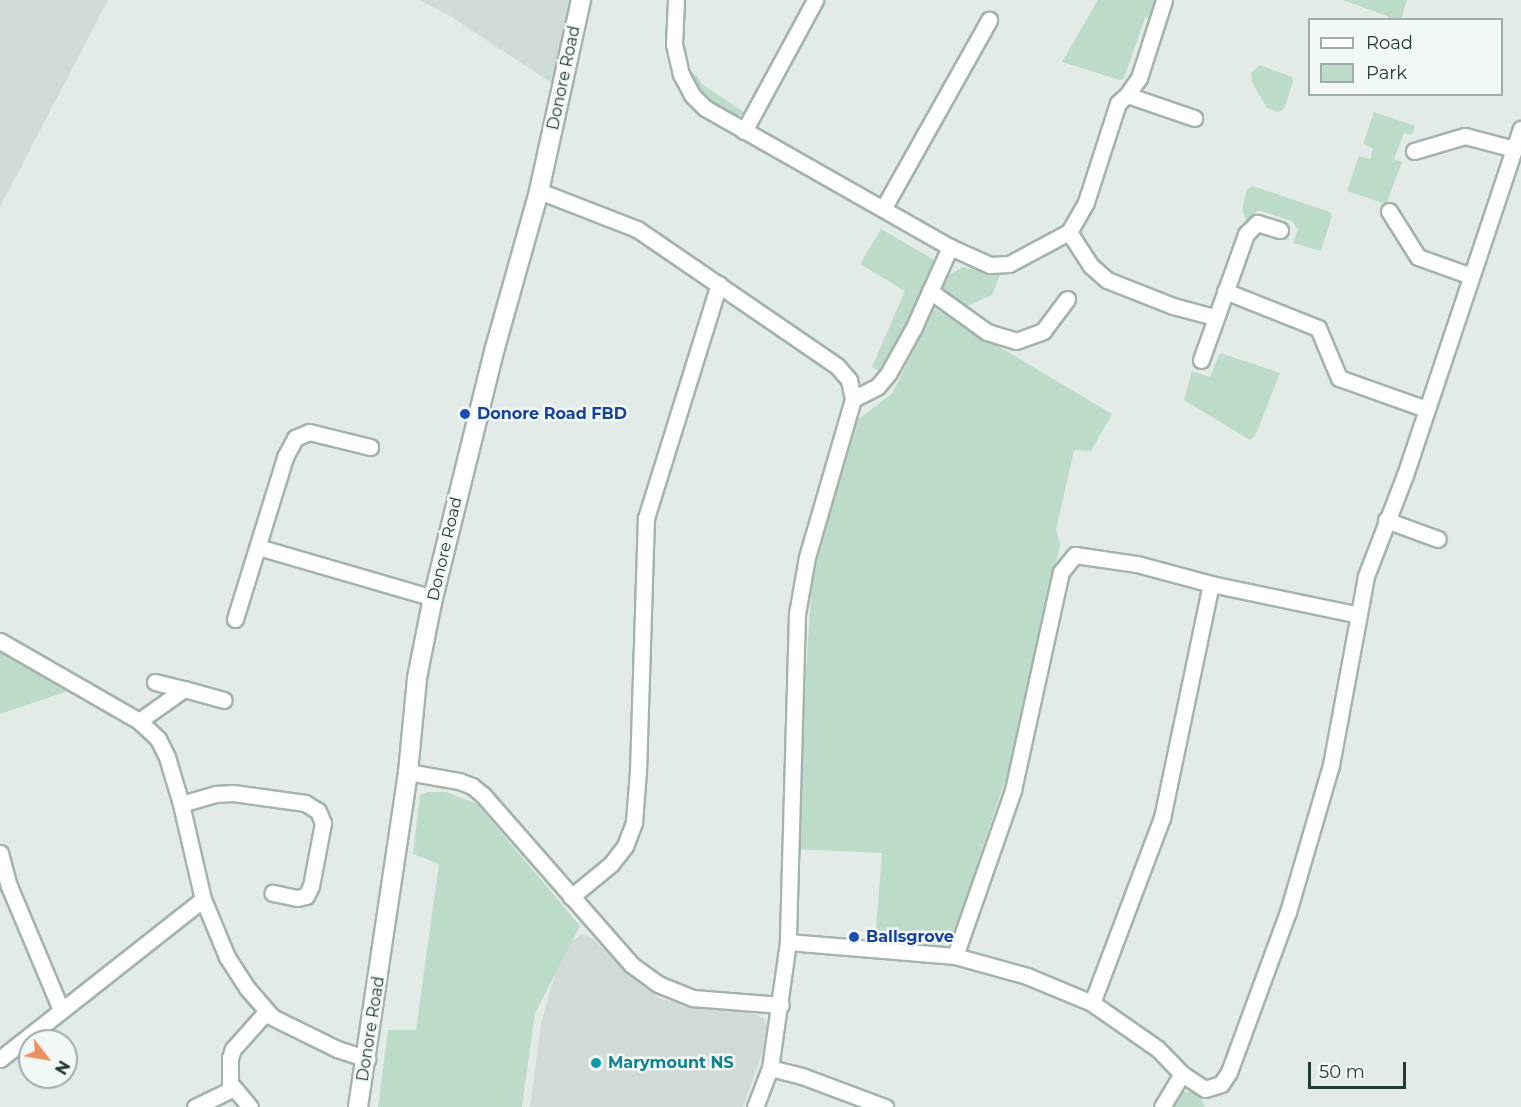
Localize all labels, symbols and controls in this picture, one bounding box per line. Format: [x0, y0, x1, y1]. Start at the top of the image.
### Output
legend [1308, 18, 1503, 96]
street label: Donore Road [544, 24, 584, 132]
text: Road [1366, 32, 1413, 54]
text: Park [1366, 62, 1407, 84]
place label: Donore Road FBD [477, 404, 627, 424]
marker: Donore Road FBD [458, 407, 472, 421]
street label: Donore Road [424, 495, 466, 603]
place label: Ballsgrove [866, 927, 954, 947]
marker: Ballsgrove [847, 930, 861, 944]
street label: Donore Road [353, 975, 389, 1083]
north arrow [18, 1029, 78, 1089]
scale bar [1311, 1050, 1408, 1088]
place label: Marymount NS [608, 1053, 734, 1073]
marker: Marymount NS [589, 1056, 603, 1070]
text: N [51, 1057, 74, 1078]
text: 50 m [1319, 1061, 1365, 1083]

